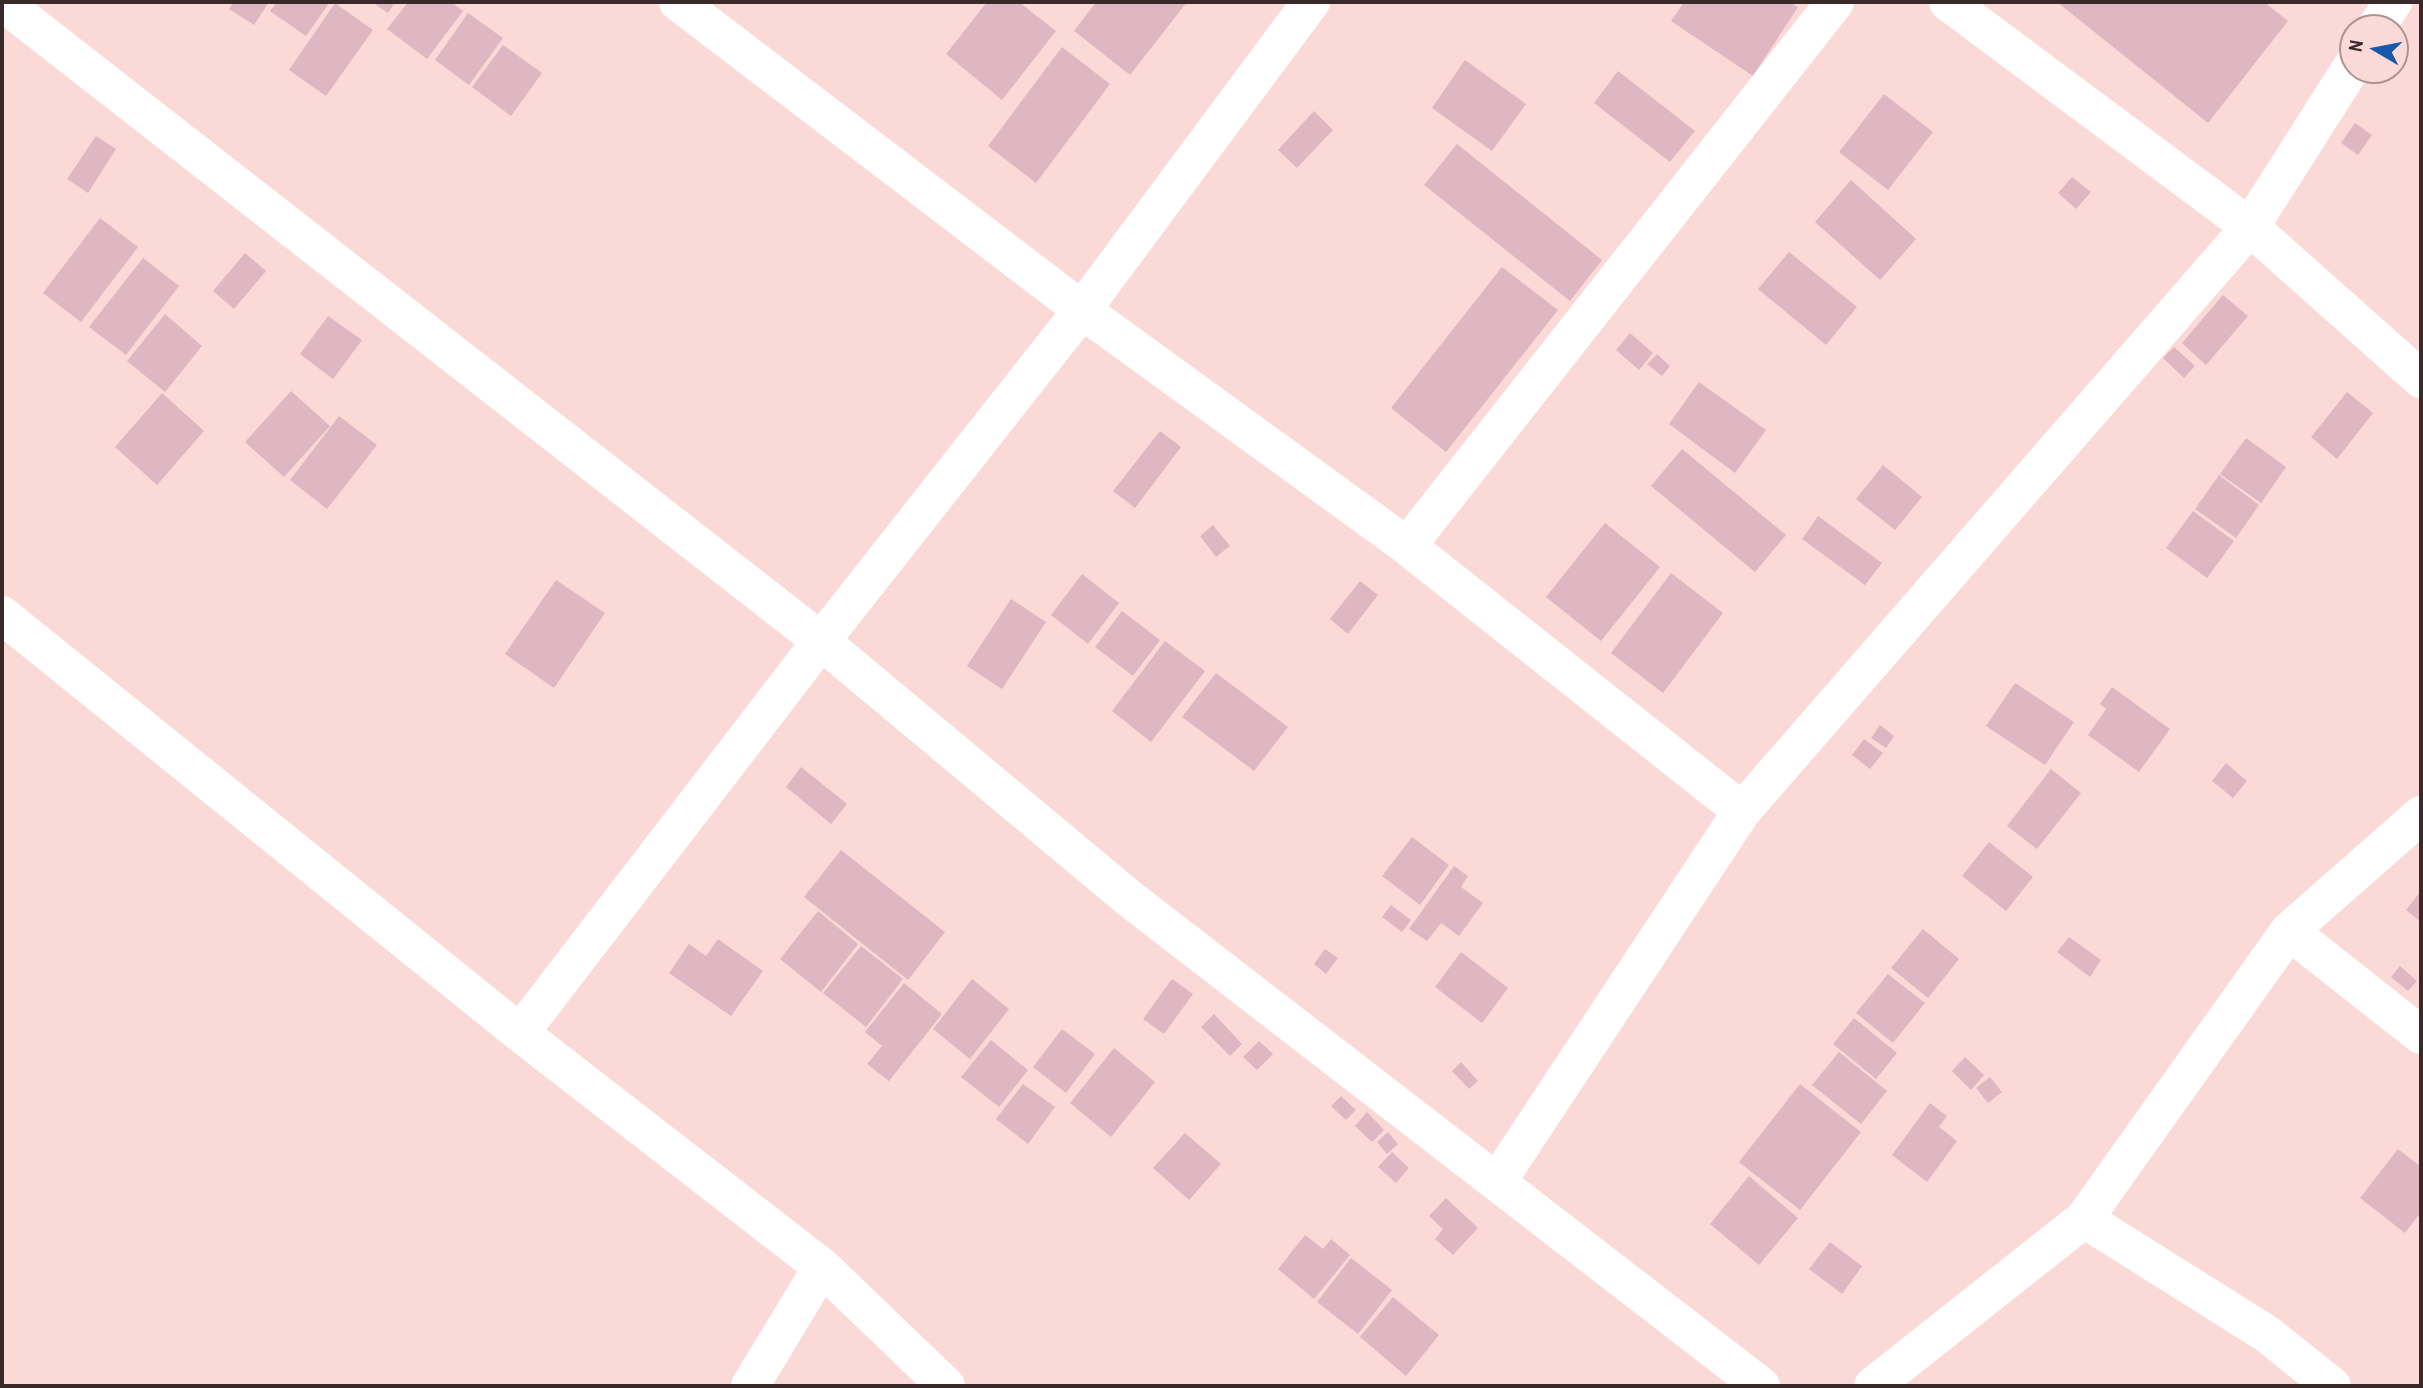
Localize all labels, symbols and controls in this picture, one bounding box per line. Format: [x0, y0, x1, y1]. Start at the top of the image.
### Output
north arrow [2339, 14, 2409, 84]
text: N [2342, 38, 2369, 53]

